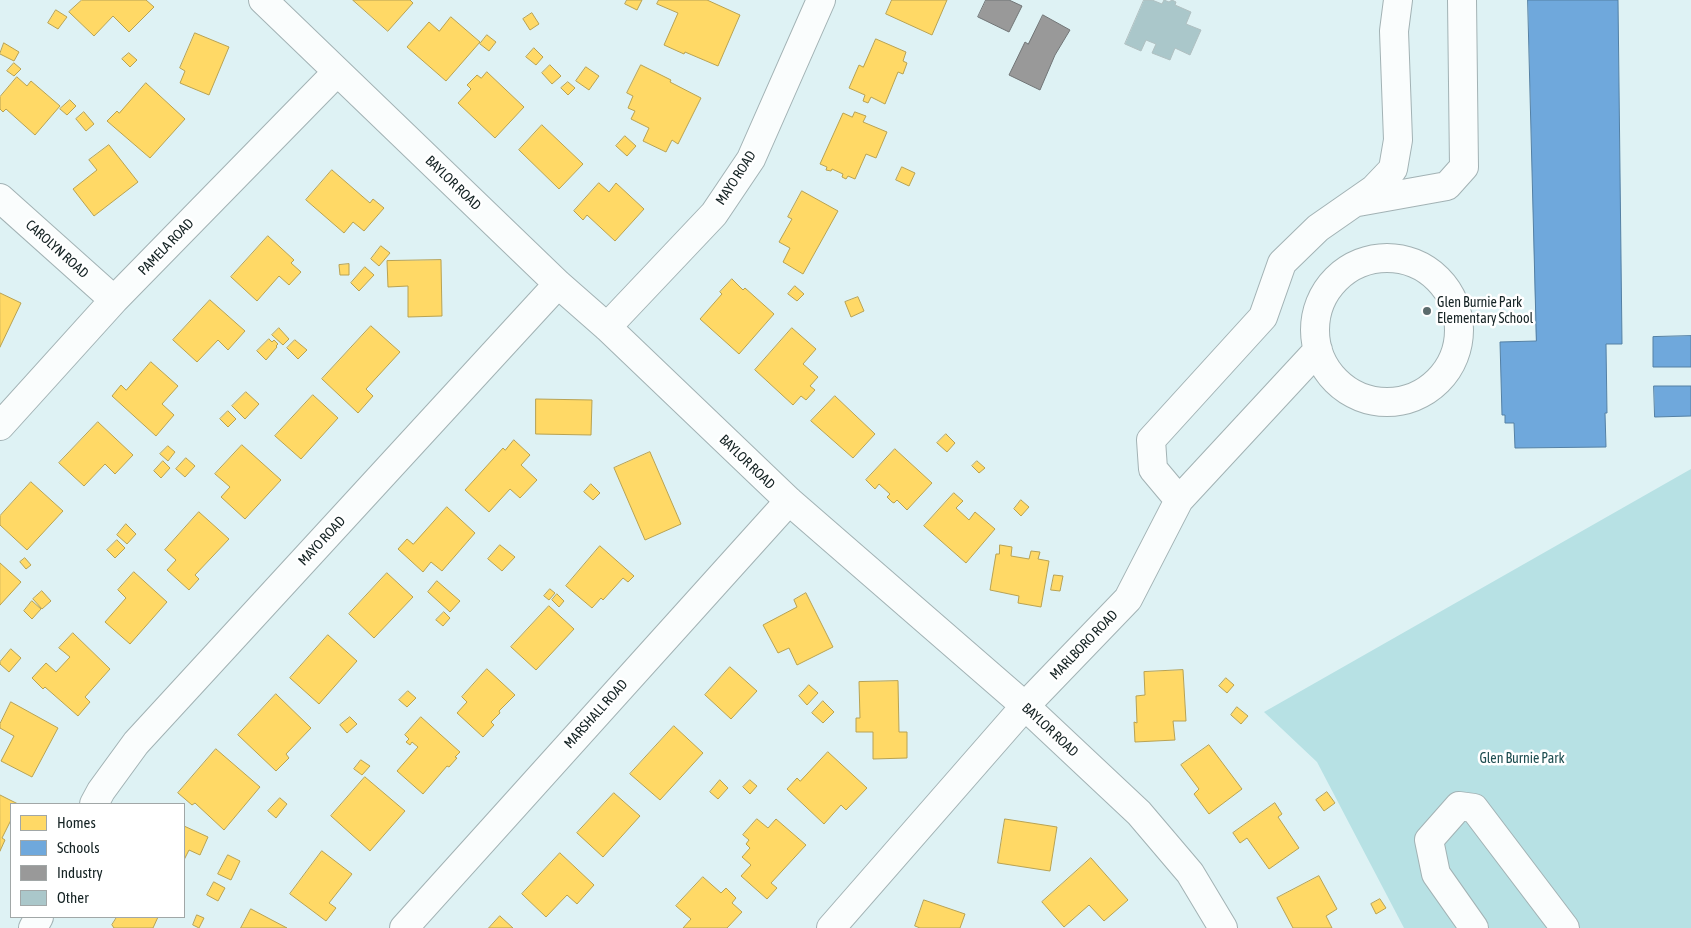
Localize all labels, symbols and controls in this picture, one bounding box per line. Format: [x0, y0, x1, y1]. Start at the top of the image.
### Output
street label: MAYO ROAD [712, 148, 760, 208]
street label: BAYLOR ROAD [422, 152, 484, 214]
street label: PAMELA ROAD [135, 215, 197, 279]
street label: CAROLYN ROAD [22, 216, 92, 282]
place label: Glen Burnie Park Elementary School [1437, 295, 1533, 328]
marker: Glen Burnie Park Elementary School [1421, 305, 1433, 317]
street label: BAYLOR ROAD [716, 431, 778, 493]
street label: MAYO ROAD [295, 513, 349, 569]
street label: MARLBORO ROAD [1047, 607, 1121, 683]
street label: MARSHALL ROAD [561, 676, 631, 752]
street label: BAYLOR ROAD [1018, 700, 1082, 760]
park label: Glen Burnie Park [1479, 751, 1565, 767]
legend [10, 803, 185, 918]
text: Homes [57, 814, 96, 831]
text: Schools [57, 839, 100, 856]
text: Industry [57, 864, 103, 881]
text: Other [57, 889, 89, 906]

